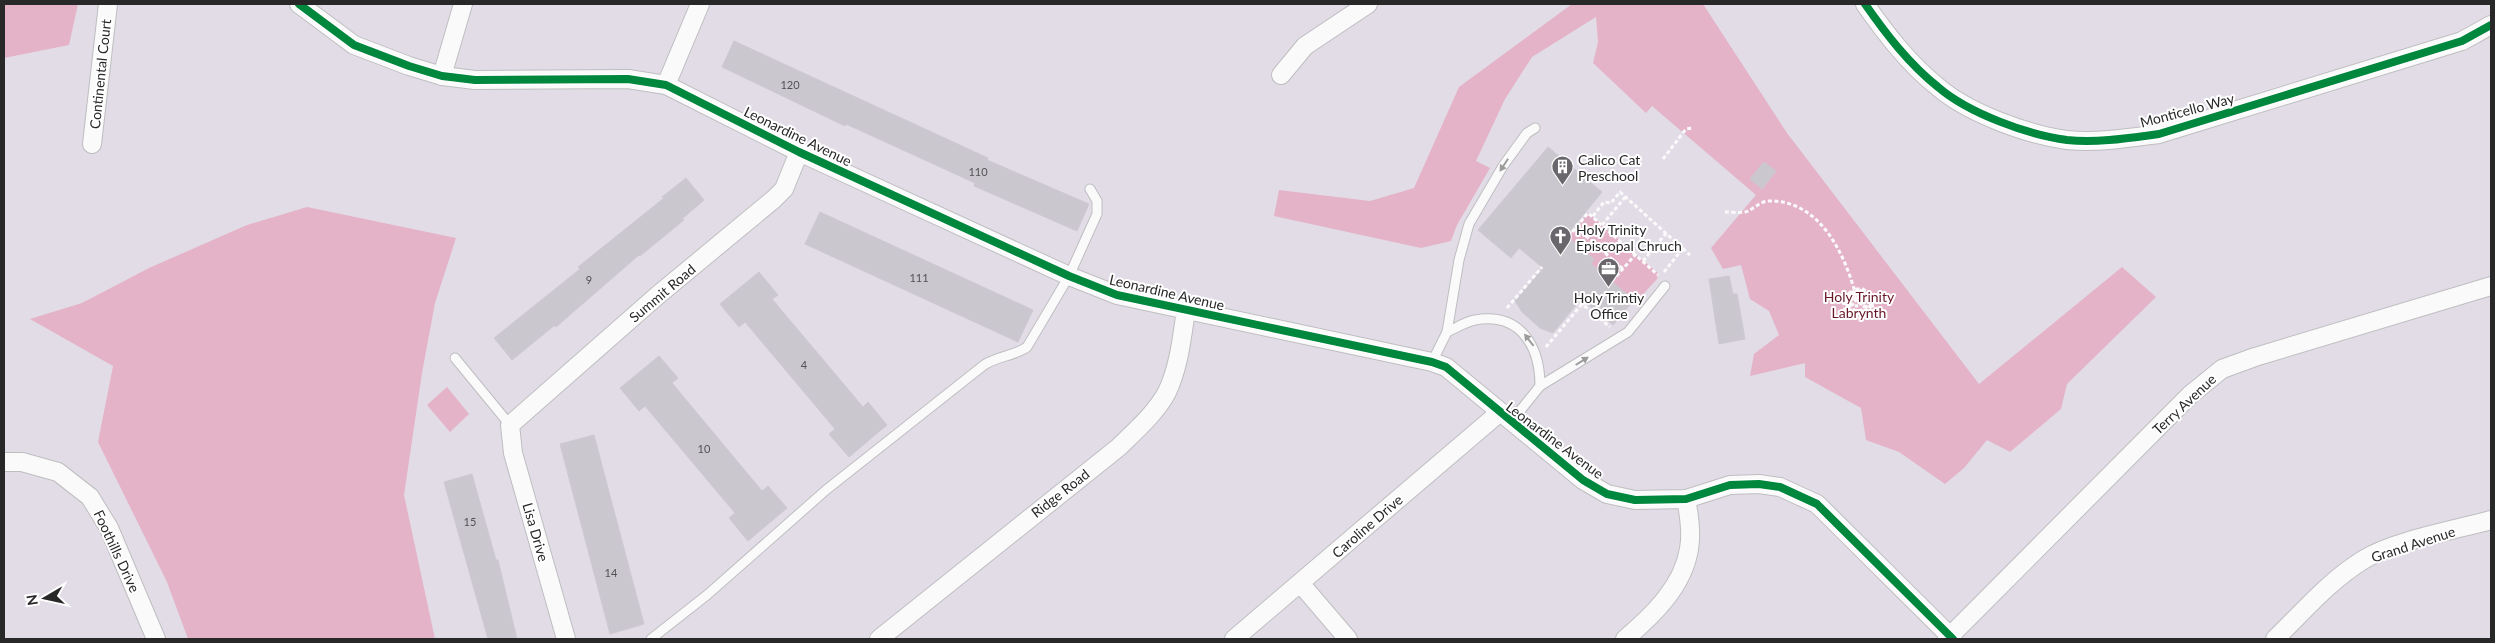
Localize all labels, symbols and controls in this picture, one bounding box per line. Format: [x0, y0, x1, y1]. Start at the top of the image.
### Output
street label: Continental Court [86, 18, 114, 130]
house number: 120 [780, 78, 800, 91]
street label: Monticello Way [2138, 89, 2237, 131]
street label: Leonardine Avenue [741, 103, 855, 169]
place label: Calico Cat Preschool [1578, 151, 1640, 184]
building icon: Calico Cat Preschool [1550, 155, 1574, 186]
one-way arrow [1500, 158, 1509, 172]
house number: 110 [968, 165, 988, 178]
place label: Holy Trinity Episcopal Chruch [1576, 221, 1682, 254]
church icon: Holy Trinity Episcopal Chruch [1548, 225, 1572, 256]
office icon: Holy Trintiy Office [1597, 257, 1621, 288]
street label: Summit Road [625, 260, 699, 326]
house number: 111 [909, 271, 929, 284]
street label: Leonardine Avenue [1108, 271, 1226, 313]
house number: 9 [586, 273, 592, 286]
park label: Holy Trinity Labrynth [1824, 288, 1895, 321]
place label: Holy Trintiy Office [1574, 289, 1645, 322]
one-way arrow [1523, 334, 1534, 347]
one-way arrow [1575, 356, 1588, 365]
house number: 4 [801, 358, 808, 371]
street label: Terry Avenue [2149, 370, 2219, 438]
street label: Leonardine Avenue [1503, 398, 1607, 482]
house number: 10 [698, 442, 711, 455]
street label: Ridge Road [1028, 465, 1092, 521]
street label: Caroline Drive [1328, 491, 1406, 561]
street label: Lisa Drive [519, 501, 553, 563]
street label: Foothills Drive [91, 507, 143, 595]
house number: 15 [464, 515, 476, 528]
street label: Grand Avenue [2369, 522, 2457, 566]
house number: 14 [605, 566, 618, 579]
north arrow [20, 573, 70, 623]
text: N [22, 593, 41, 607]

